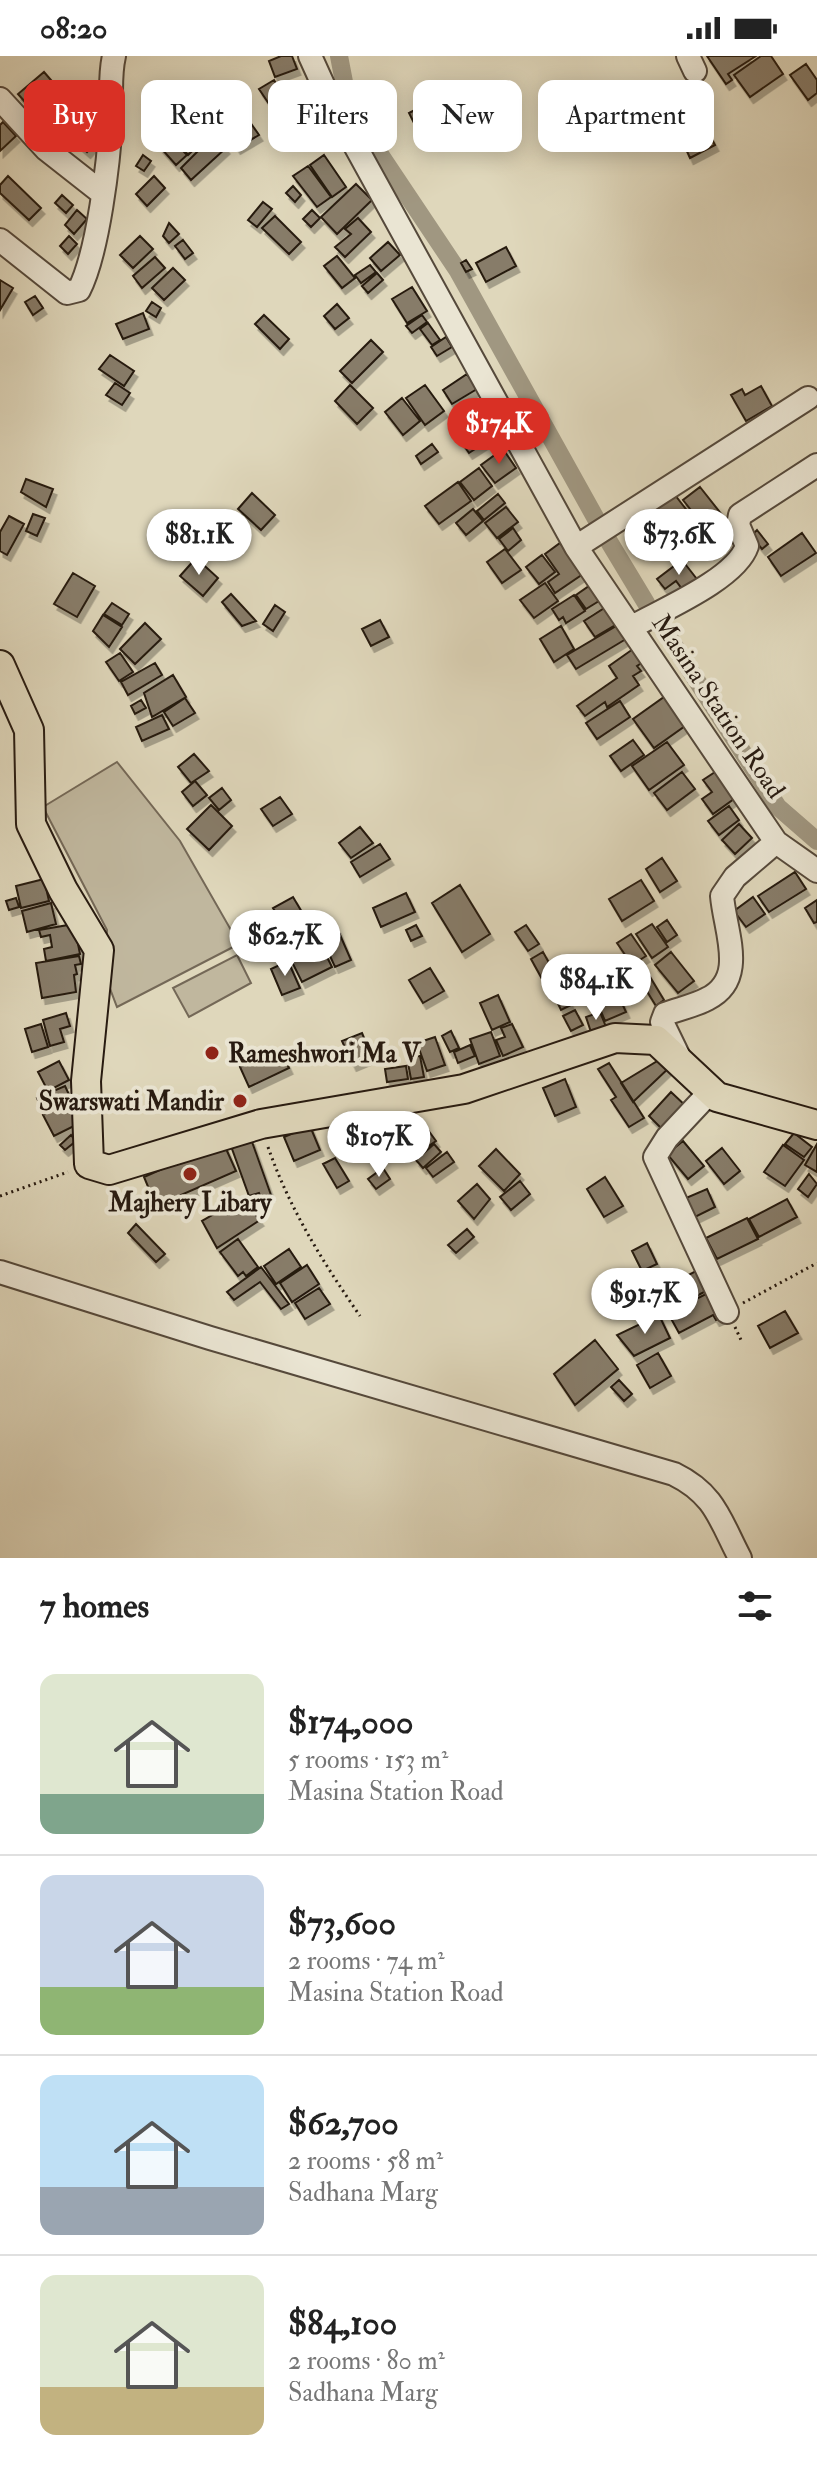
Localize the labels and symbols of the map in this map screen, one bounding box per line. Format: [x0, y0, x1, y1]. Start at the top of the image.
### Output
pin: $174K [443, 398, 555, 466]
pin: $81.1K [134, 509, 264, 577]
pin: $73.6K [614, 509, 744, 577]
street label: Masina Station Road [645, 608, 792, 805]
pin: $62.7K [220, 910, 350, 978]
pin: $84.1K [531, 954, 661, 1022]
place label: Rameshwori Ma V [228, 1038, 422, 1070]
marker: Rameshwori Ma V [203, 1044, 221, 1062]
place label: Swarswati Mandir [39, 1086, 224, 1118]
marker: Swarswati Mandir [231, 1092, 249, 1110]
pin: $107K [323, 1111, 435, 1179]
marker: Majhery Libary [181, 1165, 199, 1183]
place label: Majhery Libary [108, 1187, 273, 1220]
pin: $91.7K [580, 1268, 710, 1336]

